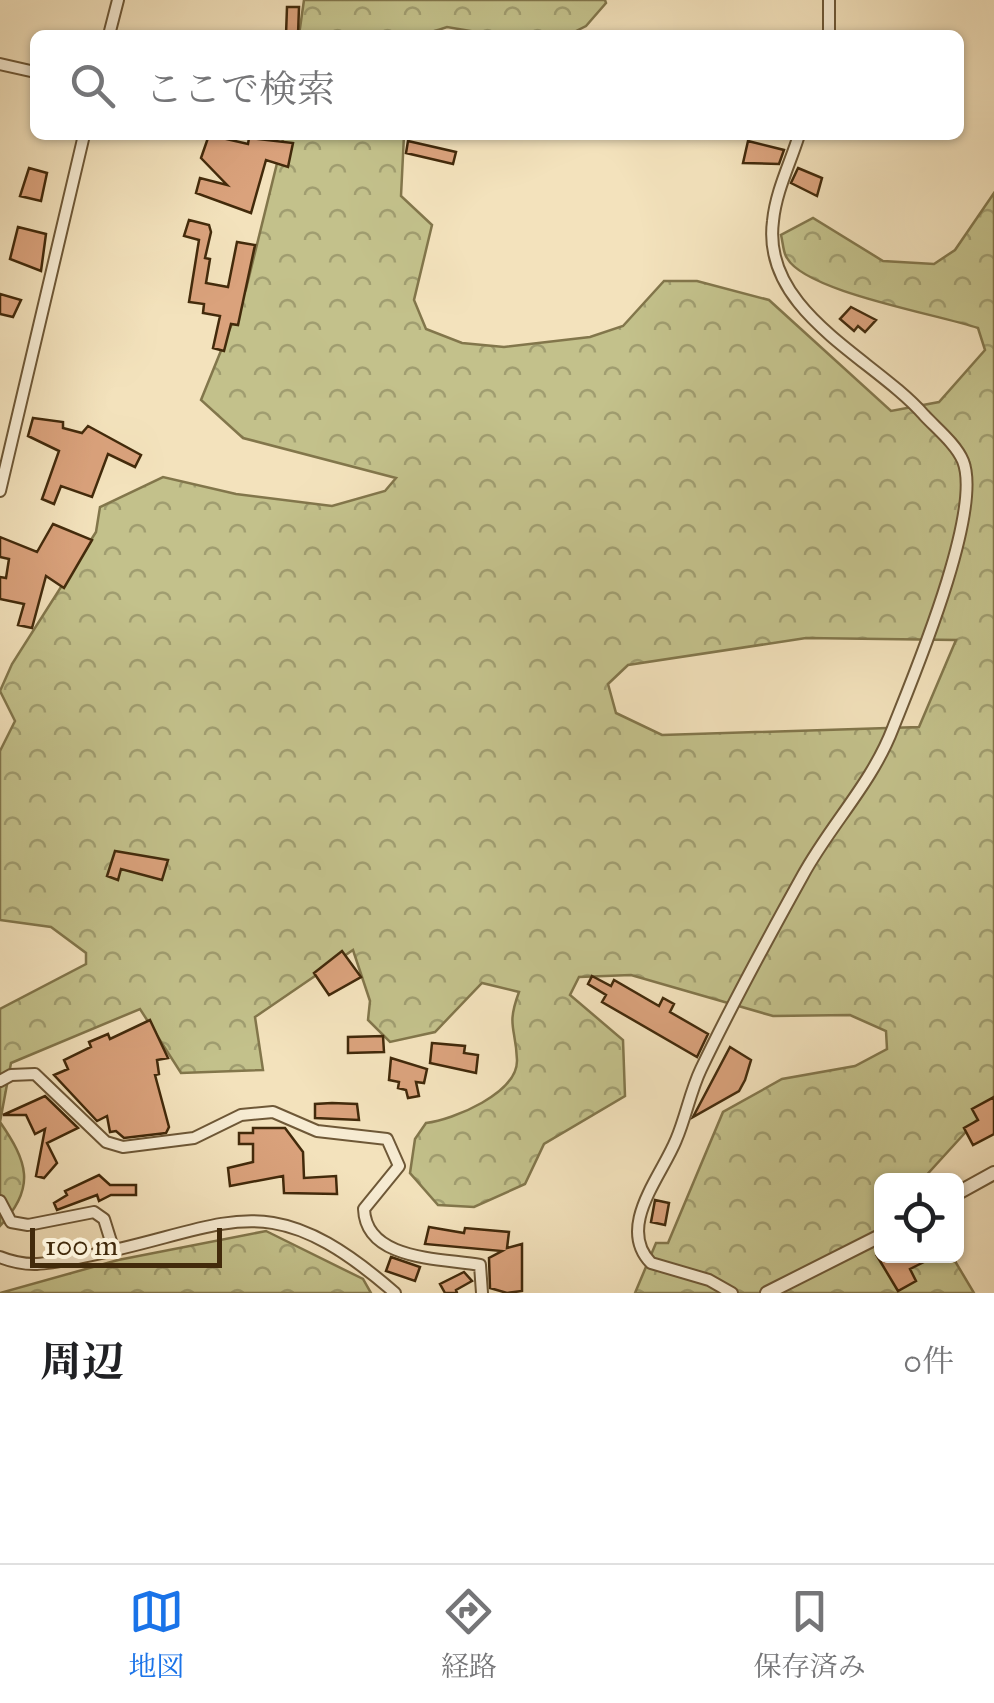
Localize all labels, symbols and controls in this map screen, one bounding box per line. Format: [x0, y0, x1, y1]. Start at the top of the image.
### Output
search box [30, 30, 964, 140]
icon: search [65, 58, 120, 113]
text: ここで検索 [145, 66, 335, 112]
map controls [874, 1173, 964, 1263]
button: locate [874, 1173, 964, 1263]
scale bar [30, 1223, 222, 1268]
text: 100 m [45, 1228, 118, 1263]
text: 周辺 [40, 1336, 124, 1388]
text: 0件 [903, 1342, 954, 1381]
tab: 地図 [128, 1584, 184, 1684]
tab: 経路 [441, 1584, 497, 1684]
tab: 保存済み [754, 1584, 866, 1684]

